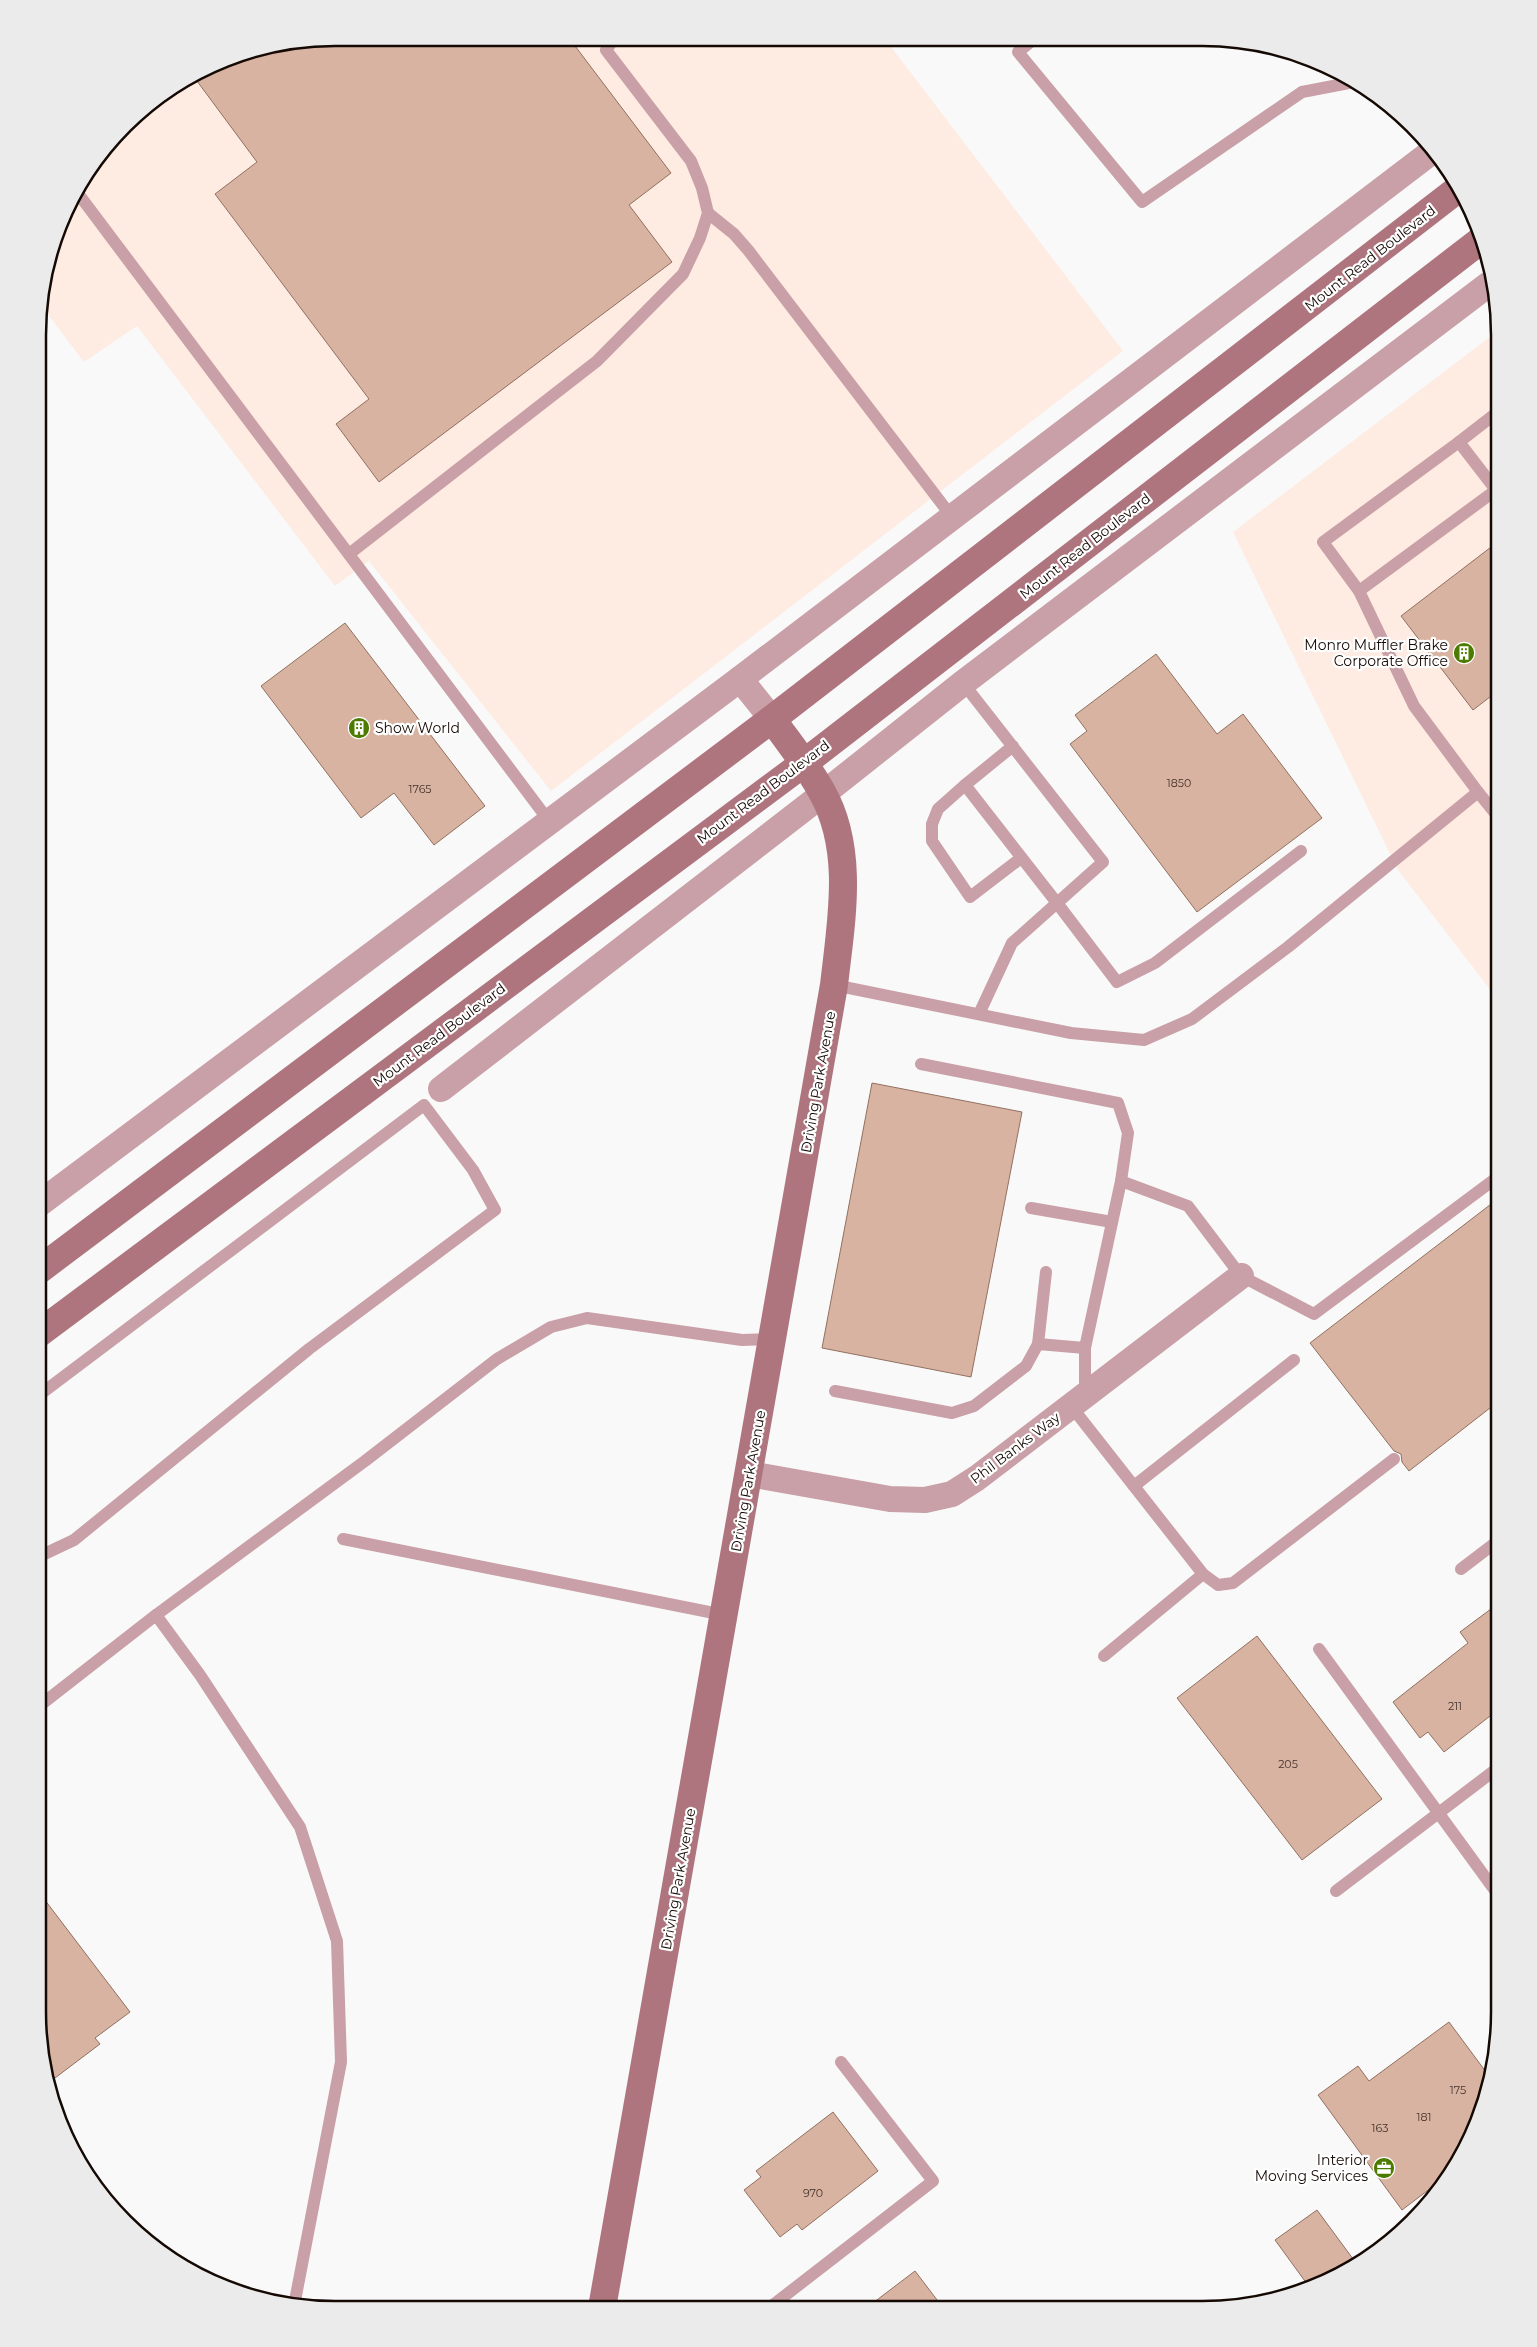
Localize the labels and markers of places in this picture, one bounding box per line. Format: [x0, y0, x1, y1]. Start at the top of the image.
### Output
place label: Monro Muffler Brake Corporate Office [1304, 636, 1448, 670]
building icon: Monro Muffler Brake Corporate Office [1452, 641, 1476, 665]
building icon: Show World [347, 716, 371, 740]
place label: Show World [375, 719, 460, 737]
place label: Interior Moving Services [1255, 2151, 1368, 2185]
office icon: Interior Moving Services [1372, 2156, 1396, 2180]

